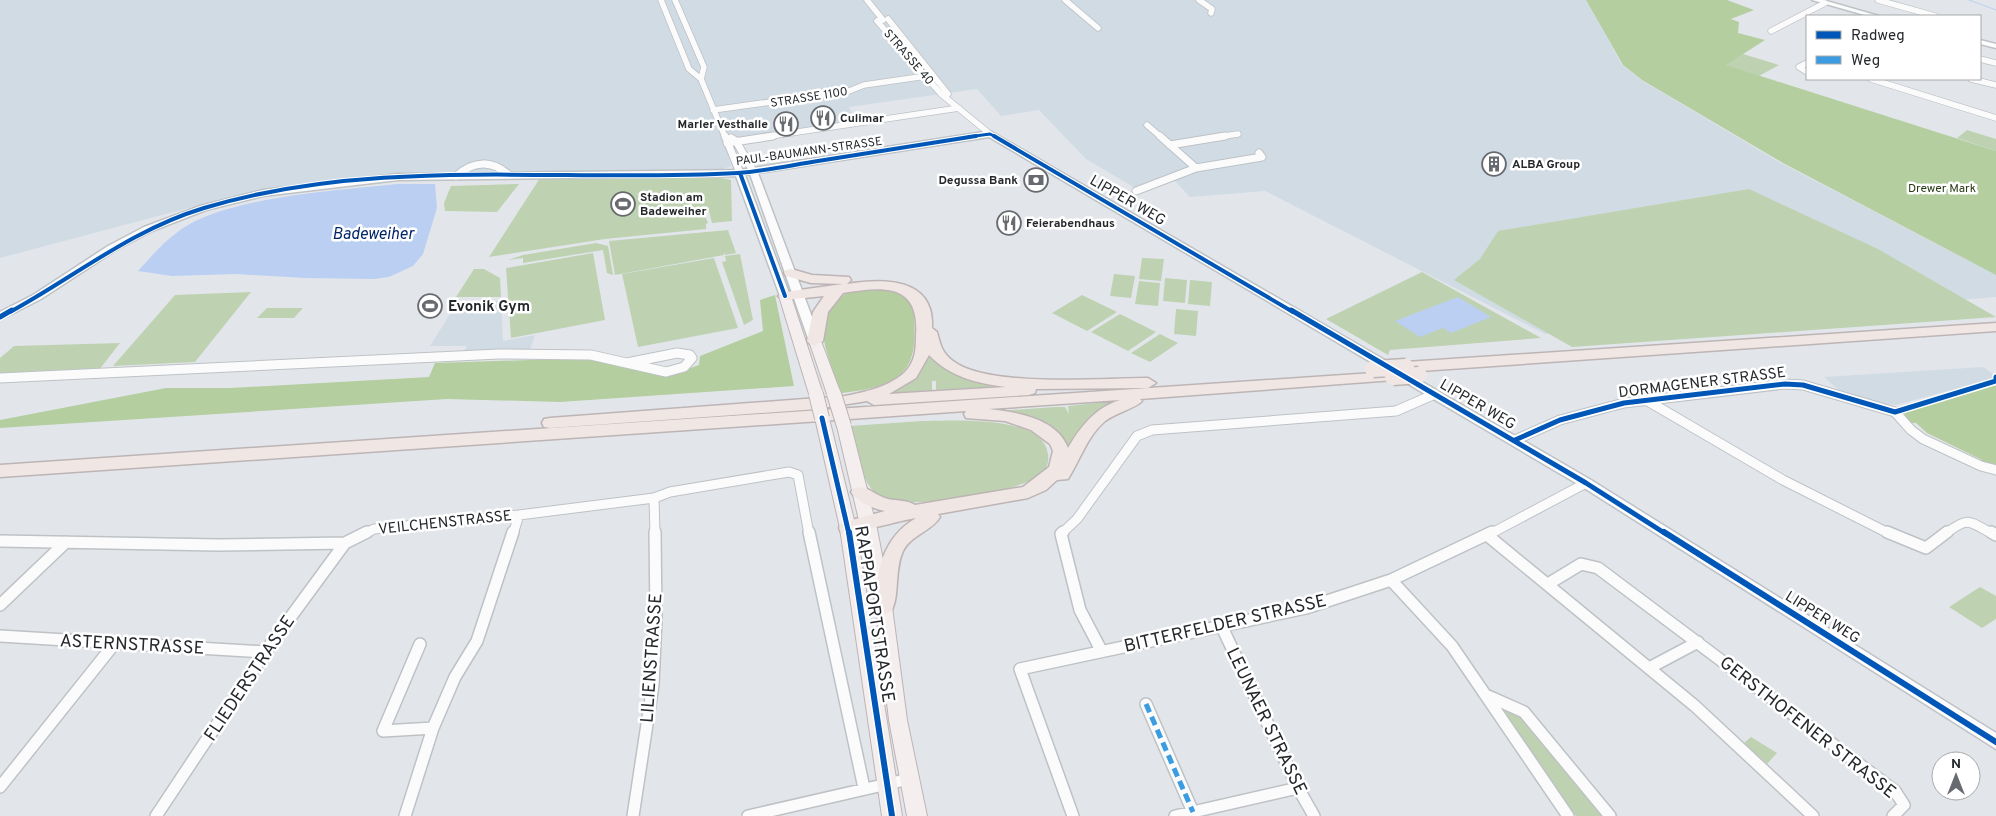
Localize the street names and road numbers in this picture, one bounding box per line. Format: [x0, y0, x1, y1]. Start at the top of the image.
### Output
street label: STRASSE 40 [880, 26, 937, 89]
street label: STRASSE 1100 [769, 84, 849, 112]
street label: PAUL-BAUMANN-STRASSE [735, 134, 883, 170]
street label: LIPPER WEG [1086, 172, 1169, 231]
street label: DORMAGENER STRASSE [1617, 364, 1787, 403]
street label: LIPPER WEG [1436, 376, 1519, 435]
street label: VEILCHENSTRASSE [378, 507, 513, 540]
street label: RAPPAPORTSTRASSE [848, 524, 899, 704]
street label: LIPPER WEG [1781, 588, 1863, 649]
street label: BITTERFELDER STRASSE [1122, 590, 1329, 659]
street label: LILIENSTRASSE [636, 592, 669, 724]
street label: FLIEDERSTRASSE [200, 611, 301, 746]
street label: ASTERNSTRASSE [59, 630, 205, 661]
street label: LEUNAER STRASSE [1220, 644, 1311, 799]
street label: GERSTHOFENER STRASSE [1714, 652, 1900, 804]

